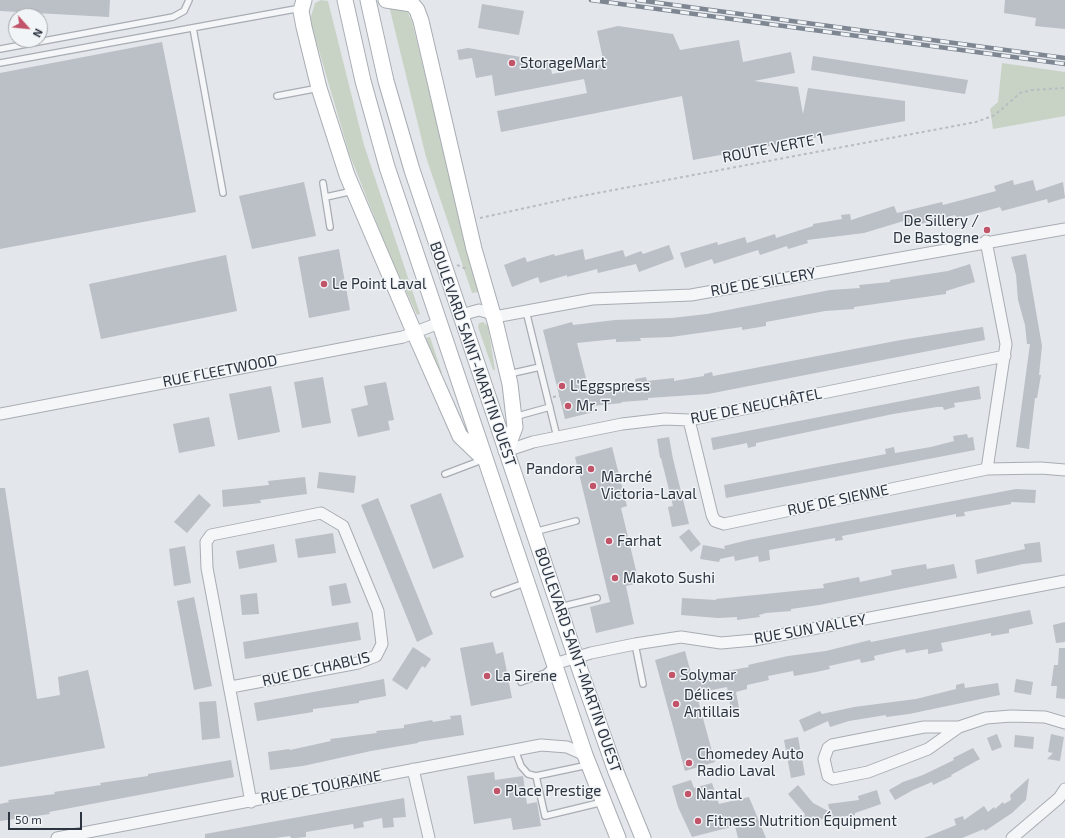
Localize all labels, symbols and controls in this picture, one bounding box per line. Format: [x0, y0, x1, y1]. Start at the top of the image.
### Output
north arrow [8, 8, 48, 48]
text: N [31, 27, 46, 40]
place label: StorageMart [520, 54, 606, 72]
marker: StorageMart [507, 58, 517, 68]
street label: ROUTE VERTE 1 [721, 129, 825, 167]
place label: De Sillery / De Bastogne [893, 212, 979, 247]
marker: De Sillery / De Bastogne [982, 225, 992, 235]
street label: BOULEVARD SAINT-MARTIN OUEST [426, 239, 520, 469]
street label: RUE DE SILLERY [709, 264, 817, 300]
place label: Le Point Laval [332, 275, 426, 293]
marker: Le Point Laval [319, 279, 329, 289]
street label: RUE FLEETWOOD [161, 351, 279, 391]
place label: L'Eggspress [570, 377, 650, 395]
marker: L'Eggspress [557, 381, 567, 391]
street label: RUE DE NEUCHÂTEL [689, 384, 823, 428]
place label: Mr. T [576, 397, 610, 415]
marker: Mr. T [563, 401, 573, 411]
place label: Pandora [526, 460, 583, 478]
marker: Pandora [586, 464, 596, 474]
place label: Marché Victoria-Laval [601, 468, 697, 503]
street label: RUE DE SIENNE [786, 480, 890, 520]
marker: Marché Victoria-Laval [588, 481, 598, 491]
place label: Farhat [617, 532, 662, 550]
marker: Farhat [604, 536, 614, 546]
street label: BOULEVARD SAINT-MARTIN OUEST [531, 545, 625, 775]
place label: Makoto Sushi [623, 569, 715, 587]
marker: Makoto Sushi [610, 573, 620, 583]
street label: RUE SUN VALLEY [752, 610, 868, 648]
street label: RUE DE CHABLIS [260, 648, 372, 690]
place label: Solymar [680, 666, 736, 684]
place label: La Sirene [495, 667, 557, 685]
marker: Solymar [667, 670, 677, 680]
marker: La Sirene [482, 671, 492, 681]
place label: Délices Antillais [684, 686, 740, 721]
marker: Délices Antillais [671, 699, 681, 709]
place label: Chomedey Auto Radio Laval [697, 745, 804, 780]
marker: Chomedey Auto Radio Laval [684, 758, 694, 768]
street label: RUE DE TOURAINE [259, 766, 383, 808]
place label: Place Prestige [505, 782, 601, 800]
place label: Nantal [696, 785, 742, 803]
marker: Place Prestige [492, 786, 502, 796]
marker: Nantal [683, 789, 693, 799]
scale bar [10, 804, 84, 830]
text: 50 m [15, 812, 42, 826]
place label: Fitness Nutrition Équipment [706, 812, 897, 830]
marker: Fitness Nutrition Équipment [693, 816, 703, 826]

